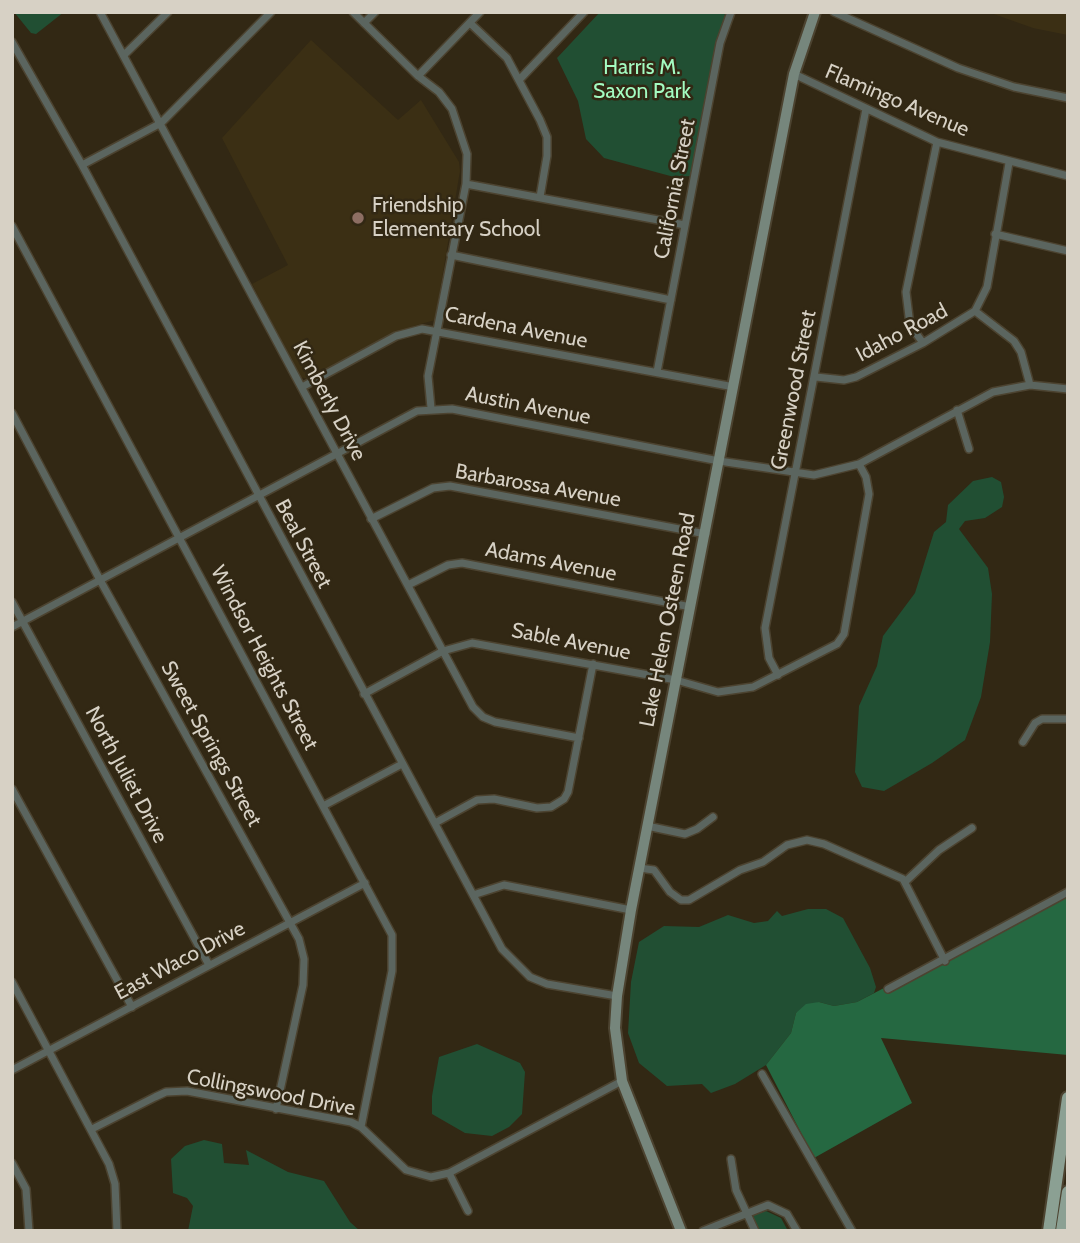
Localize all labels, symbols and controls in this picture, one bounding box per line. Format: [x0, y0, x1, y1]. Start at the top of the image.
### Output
park label: Harris M. Saxon Park [593, 55, 691, 105]
street label: Flamingo Avenue [821, 59, 973, 143]
street label: California Street [649, 117, 701, 261]
place label: Friendship Elementary School [372, 193, 540, 243]
marker: Friendship Elementary School [350, 210, 366, 226]
street label: Idaho Road [852, 298, 952, 368]
street label: Cardena Avenue [442, 302, 590, 354]
street label: Greenwood Street [766, 308, 822, 472]
street label: Kimberly Drive [287, 337, 371, 465]
street label: Austin Avenue [463, 382, 593, 430]
street label: Barbarossa Avenue [453, 459, 623, 513]
street label: Beal Street [269, 495, 337, 593]
street label: Lake Helen Osteen Road [635, 511, 701, 729]
street label: Adams Avenue [483, 537, 619, 587]
street label: Windsor Heights Street [205, 562, 323, 754]
street label: Sable Avenue [509, 618, 633, 666]
street label: Sweet Springs Street [155, 657, 267, 831]
street label: North Juliet Drive [79, 702, 173, 848]
street label: East Waco Drive [110, 916, 250, 1006]
street label: Collingswood Drive [185, 1064, 357, 1122]

